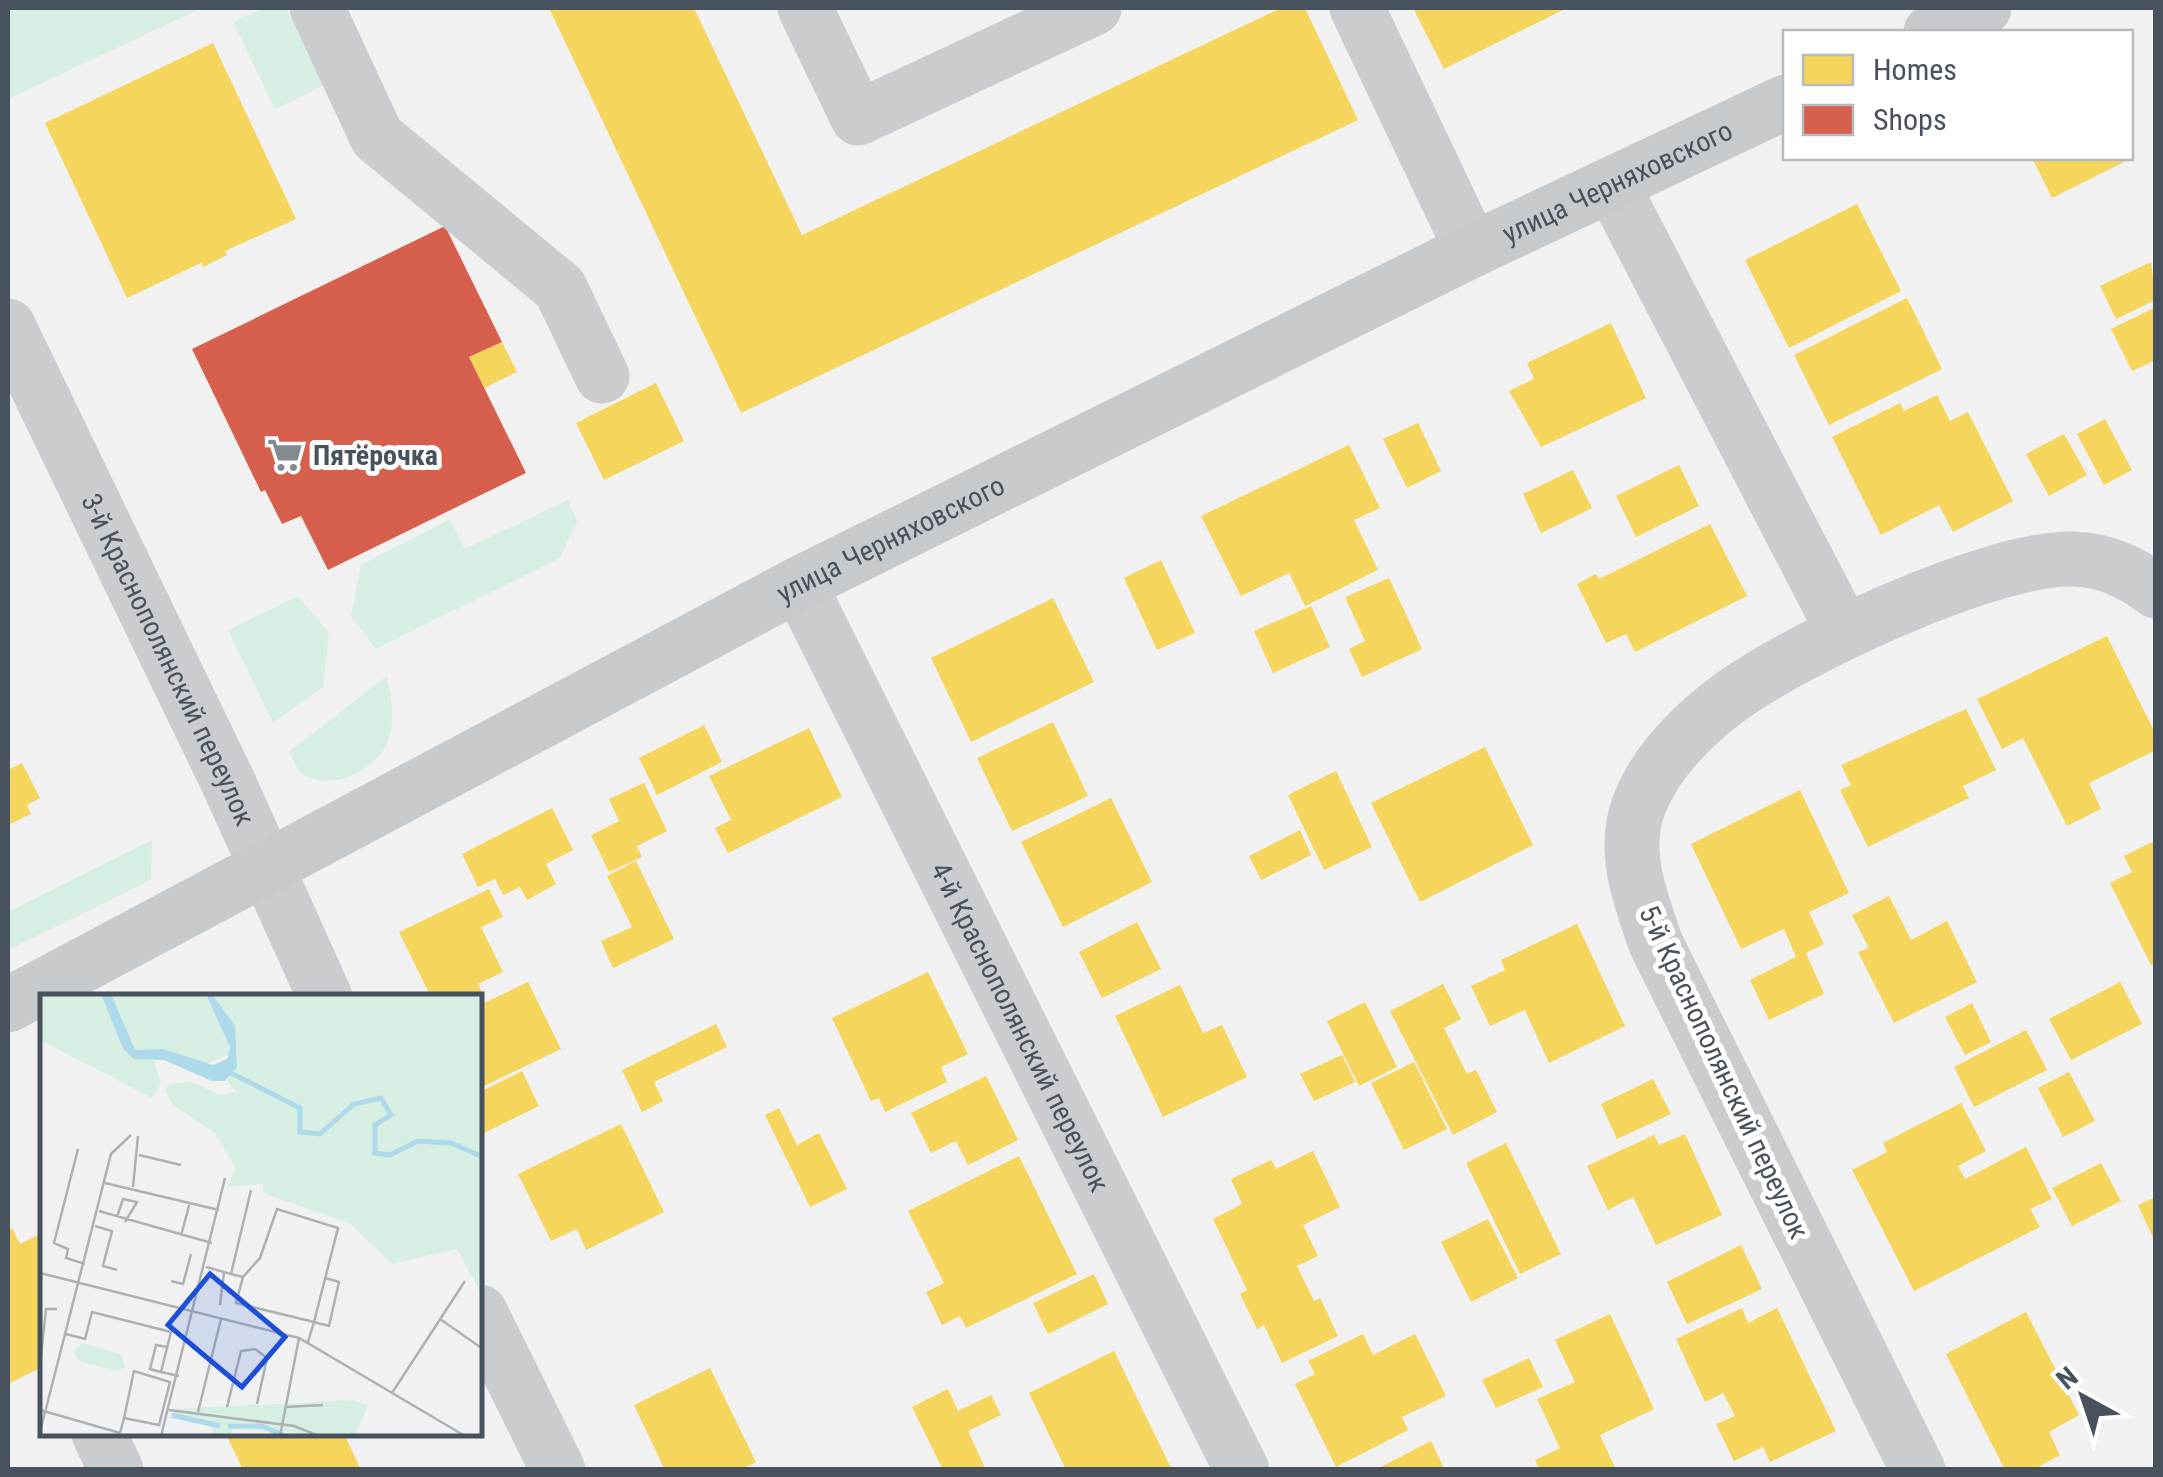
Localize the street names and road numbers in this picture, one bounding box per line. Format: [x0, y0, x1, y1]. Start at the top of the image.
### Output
street label: улица Черняховского [1497, 113, 1738, 250]
street label: улица Черняховского [771, 468, 1010, 609]
street label: 3-й Краснополянский переулок [75, 488, 262, 830]
street label: 4-й Краснополянский переулок [924, 857, 1117, 1197]
street label: 5-й Краснополянский переулок [1632, 900, 1816, 1244]

